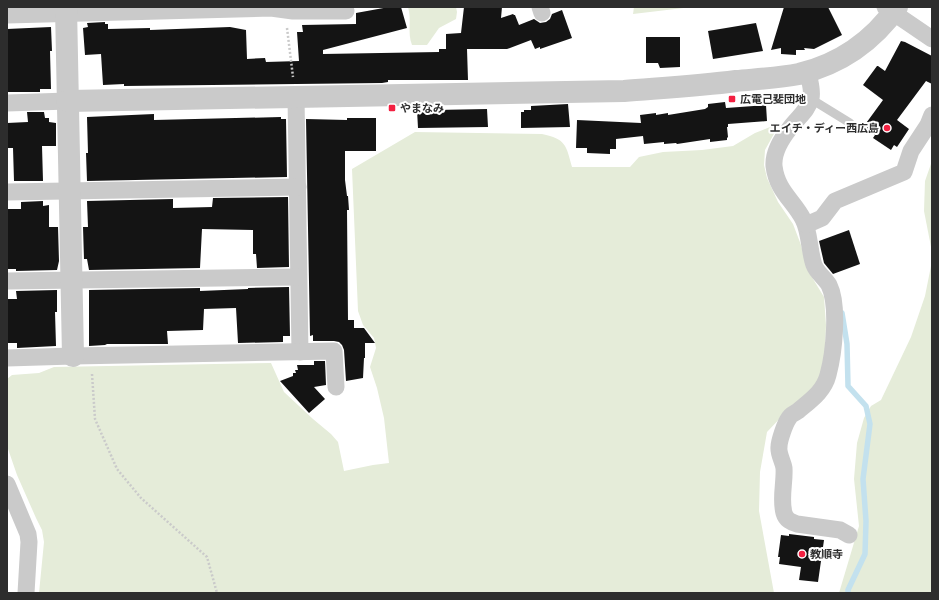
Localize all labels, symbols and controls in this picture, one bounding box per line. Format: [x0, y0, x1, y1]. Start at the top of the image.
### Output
place label: 広電己斐団地 [740, 93, 806, 106]
marker: 広電己斐団地 [727, 94, 737, 104]
place label: やまなみ [400, 102, 444, 115]
marker: やまなみ [387, 103, 397, 113]
place label: エイチ・ディー西広島 [770, 122, 879, 135]
marker: エイチ・ディー西広島 [882, 123, 892, 133]
place label: 教順寺 [810, 548, 843, 561]
marker: 教順寺 [797, 549, 807, 559]

